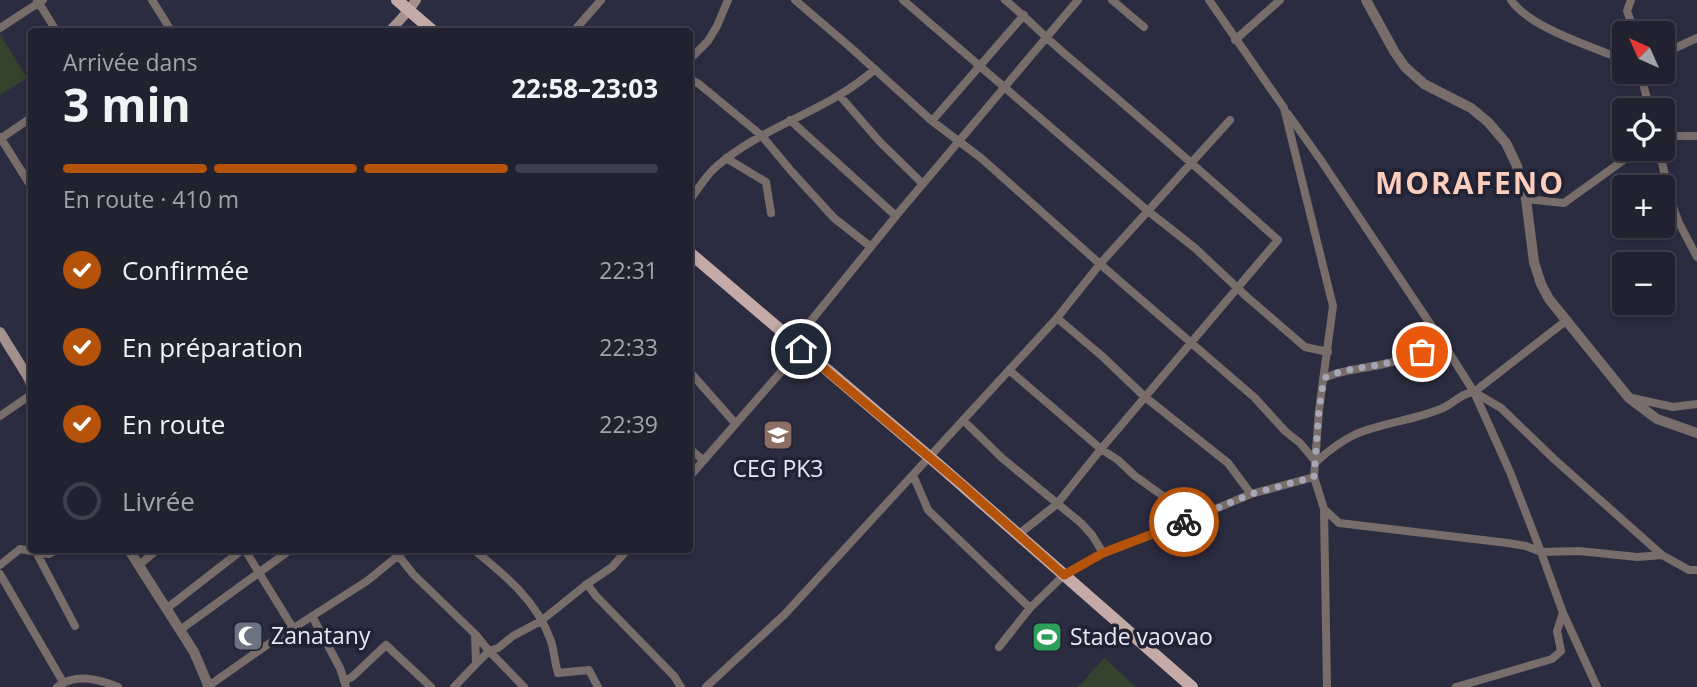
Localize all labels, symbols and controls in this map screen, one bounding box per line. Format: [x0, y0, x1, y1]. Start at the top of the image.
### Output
north arrow [1612, 21, 1675, 84]
map controls [1612, 21, 1675, 315]
text: Arrivée dans [63, 46, 197, 78]
text: 22:58–23:03 [511, 70, 658, 106]
text: 3 min [63, 73, 191, 135]
button: locate [1612, 98, 1675, 161]
district label: MORAFENO [1375, 162, 1565, 203]
button: + [1612, 175, 1675, 238]
text: En route · 410 m [63, 183, 239, 215]
icon: check [63, 251, 101, 289]
text: Confirmée [122, 252, 249, 288]
button: − [1612, 252, 1675, 315]
text: 22:31 [599, 254, 658, 286]
pin [771, 319, 831, 379]
pin [1392, 322, 1452, 382]
icon: check [63, 328, 101, 366]
text: En préparation [122, 329, 303, 365]
icon: home [782, 330, 820, 368]
text: 22:33 [599, 331, 658, 363]
icon: bag [1403, 333, 1441, 371]
icon: check [63, 405, 101, 443]
text: En route [122, 406, 225, 442]
text: 22:39 [599, 408, 658, 440]
school or university icon: CEG PK3 [761, 418, 795, 452]
place label: CEG PK3 [732, 452, 824, 484]
text: Livrée [122, 483, 195, 519]
courier [1149, 487, 1219, 557]
icon: bike [1165, 503, 1203, 541]
mosque icon: Zanatany [231, 619, 265, 653]
place label: Zanatany [271, 619, 371, 651]
sports icon: Stade vaovao [1030, 620, 1064, 654]
place label: Stade vaovao [1070, 620, 1213, 652]

